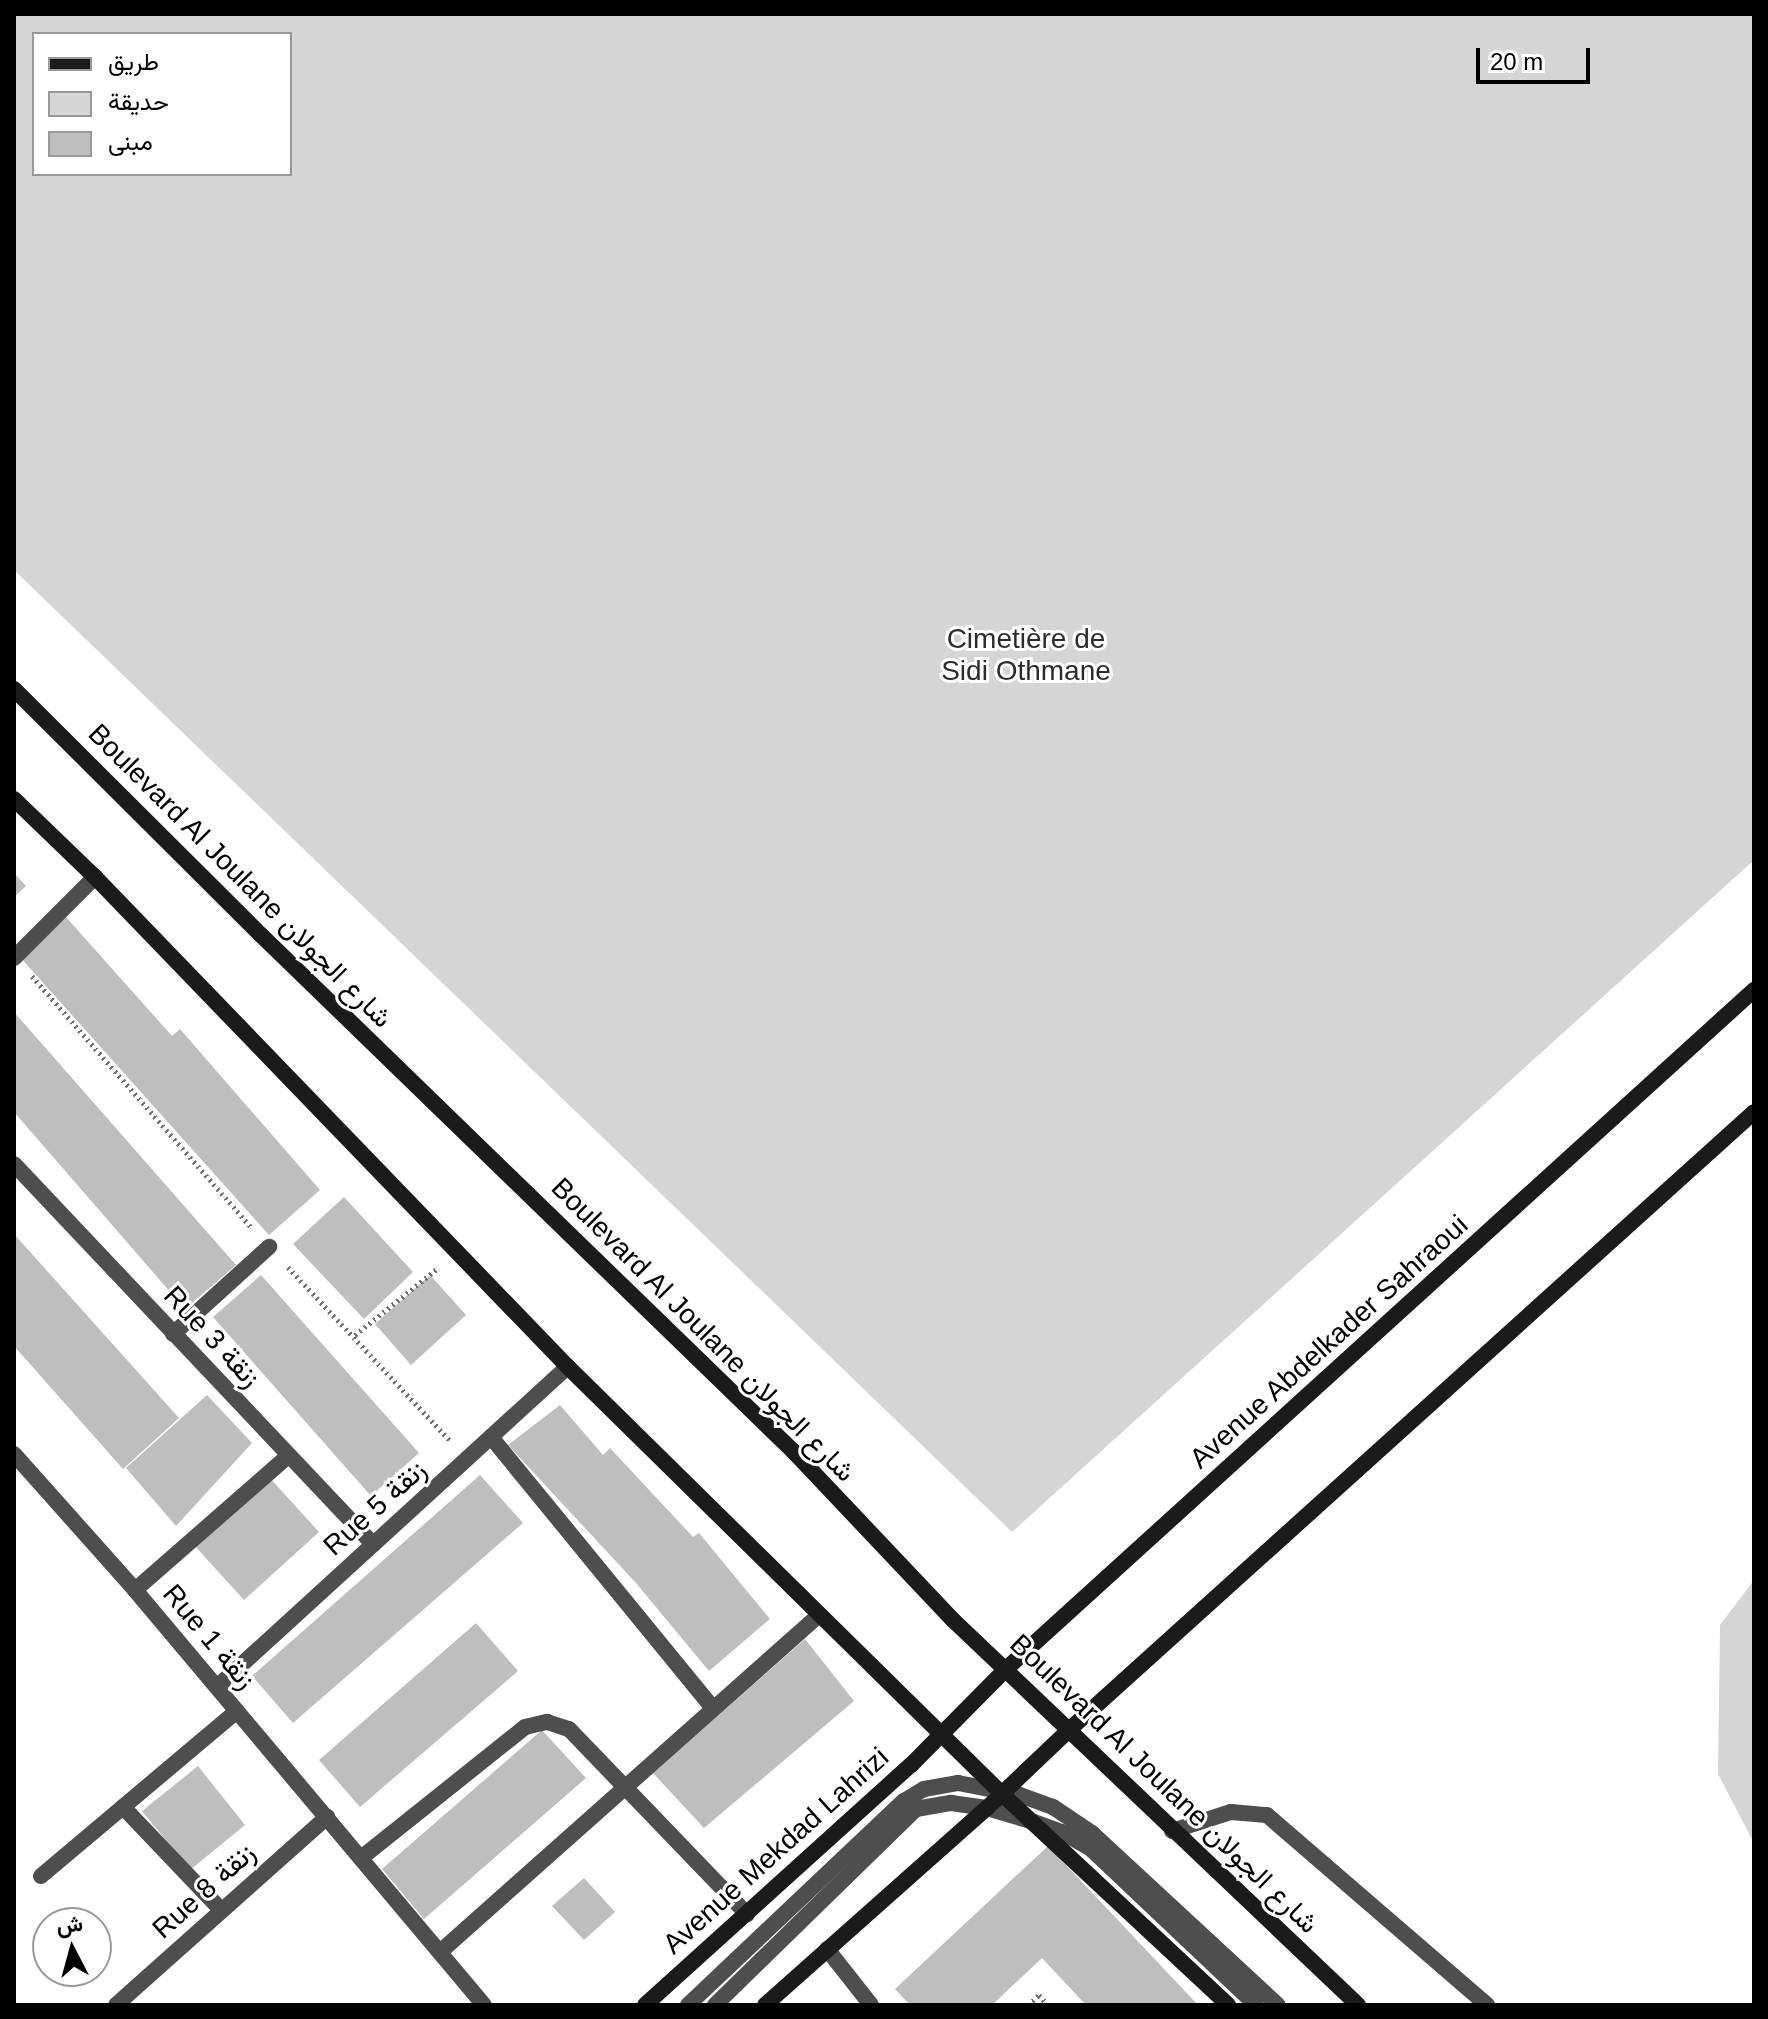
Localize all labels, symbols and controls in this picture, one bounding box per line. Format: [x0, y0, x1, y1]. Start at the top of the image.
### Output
legend [32, 32, 292, 176]
scale bar [1480, 32, 1594, 82]
text: طريق [108, 48, 159, 75]
text: 20 m [1490, 48, 1543, 75]
text: حديقة [108, 88, 169, 115]
text: مبنى [108, 128, 153, 155]
park label: Cimetière de Sidi Othmane [941, 622, 1111, 688]
street label: Boulevard Al Joulane شارع الجولان [81, 717, 399, 1035]
street label: Boulevard Al Joulane شارع الجولان [544, 1171, 862, 1489]
street label: Avenue Abdelkader Sahraoui [1183, 1208, 1475, 1476]
street label: Rue 3 زنقة [157, 1279, 267, 1395]
street label: Rue 5 زنقة [317, 1453, 433, 1563]
street label: Rue 1 زنقة [155, 1578, 263, 1696]
street label: Boulevard Al Joulane شارع الجولان [1002, 1627, 1326, 1941]
street label: Avenue Mekdad Lahrizi [656, 1741, 896, 1961]
street label: Rue 8 زنقة [146, 1836, 262, 1946]
north arrow [32, 1907, 112, 1987]
text: ش [55, 1911, 84, 1938]

